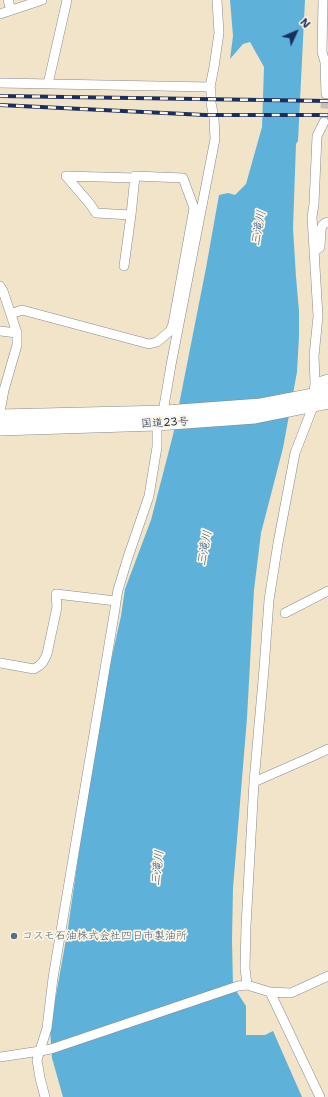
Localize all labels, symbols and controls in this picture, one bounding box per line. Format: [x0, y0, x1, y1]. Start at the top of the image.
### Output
north arrow [276, 12, 316, 52]
text: N [297, 15, 313, 32]
water label: 三滝川 [249, 209, 269, 247]
street label: 国道23号 [141, 415, 189, 431]
water label: 三滝川 [195, 529, 215, 567]
water label: 三滝川 [149, 849, 167, 887]
place label: コスモ石油株式会社四日市製油所 [22, 929, 187, 943]
marker: コスモ石油株式会社四日市製油所 [9, 931, 19, 941]

